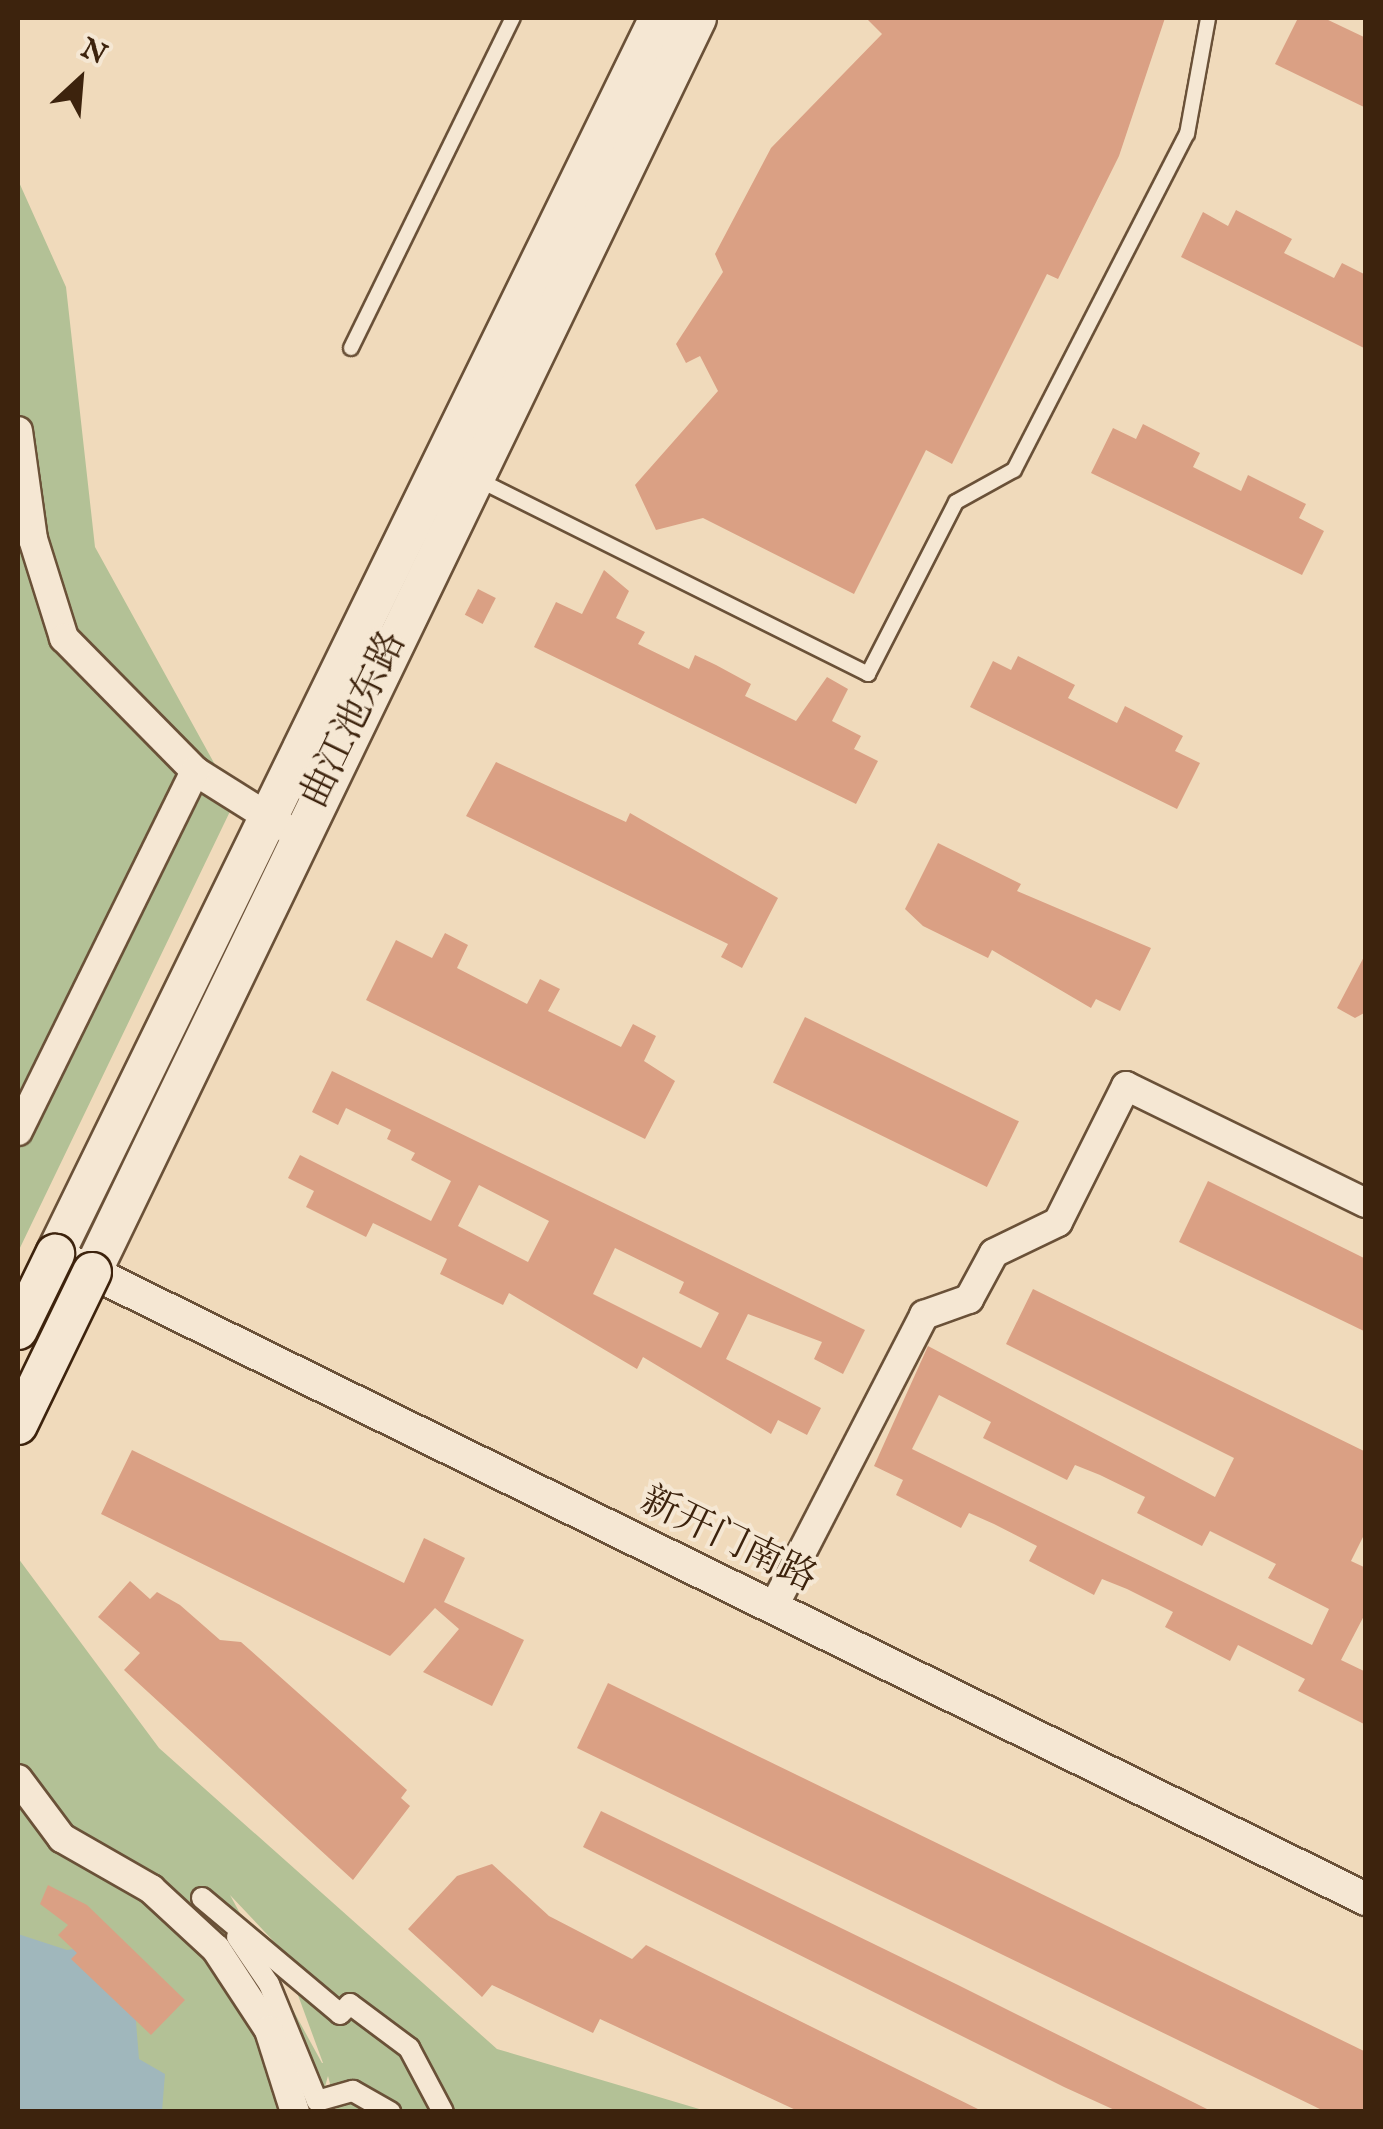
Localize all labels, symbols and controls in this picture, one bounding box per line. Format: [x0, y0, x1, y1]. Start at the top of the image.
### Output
north arrow [30, 30, 130, 130]
text: N [75, 32, 112, 74]
street label: 曲江池东路 [293, 625, 417, 815]
street label: 新开门南路 [633, 1479, 823, 1603]

